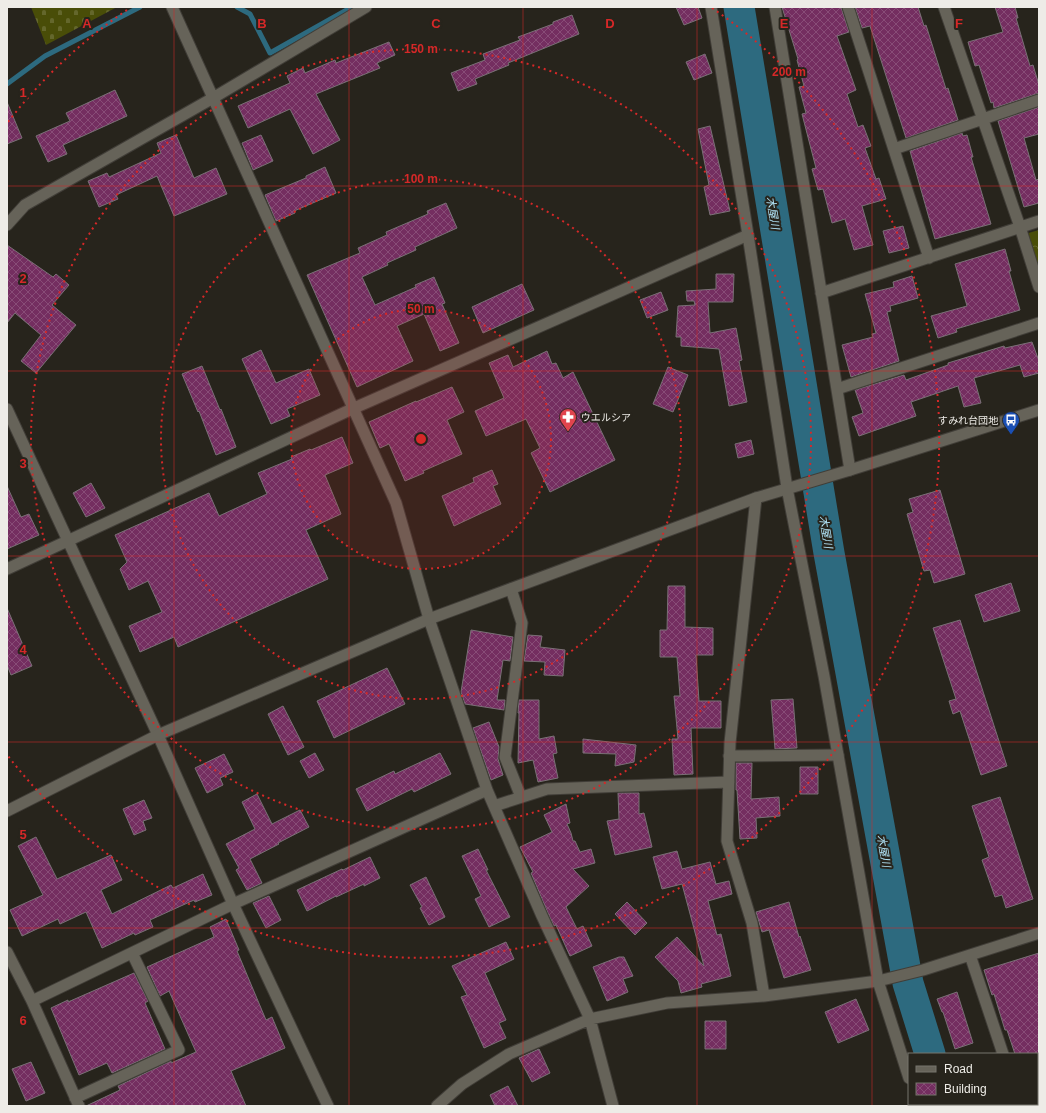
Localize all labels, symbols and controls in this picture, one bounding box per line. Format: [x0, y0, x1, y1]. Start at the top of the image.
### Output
text: A [82, 16, 92, 31]
text: B [257, 16, 267, 31]
text: C [431, 16, 441, 31]
text: D [605, 16, 615, 31]
text: E [780, 16, 789, 31]
text: F [955, 16, 963, 31]
text: 150 m [404, 42, 438, 56]
text: 200 m [772, 65, 806, 79]
text: 1 [19, 85, 27, 100]
text: 100 m [404, 172, 438, 186]
water label: 木屋川 [764, 196, 782, 231]
text: 2 [19, 271, 27, 286]
text: 50 m [407, 302, 435, 316]
pharmacy icon: ウエルシア [558, 407, 578, 432]
bus stop icon: すみれ台団地 [1001, 410, 1021, 435]
place label: ウエルシア [581, 412, 631, 423]
place label: すみれ台団地 [938, 415, 999, 426]
centre of rings [414, 432, 428, 446]
text: 3 [19, 456, 27, 471]
water label: 木屋川 [817, 515, 835, 550]
text: 4 [19, 642, 27, 657]
text: 5 [19, 827, 27, 842]
water label: 木屋川 [875, 834, 893, 869]
text: 6 [19, 1013, 27, 1028]
legend [908, 1053, 1038, 1105]
text: Road [944, 1062, 973, 1076]
text: Building [944, 1082, 987, 1096]

